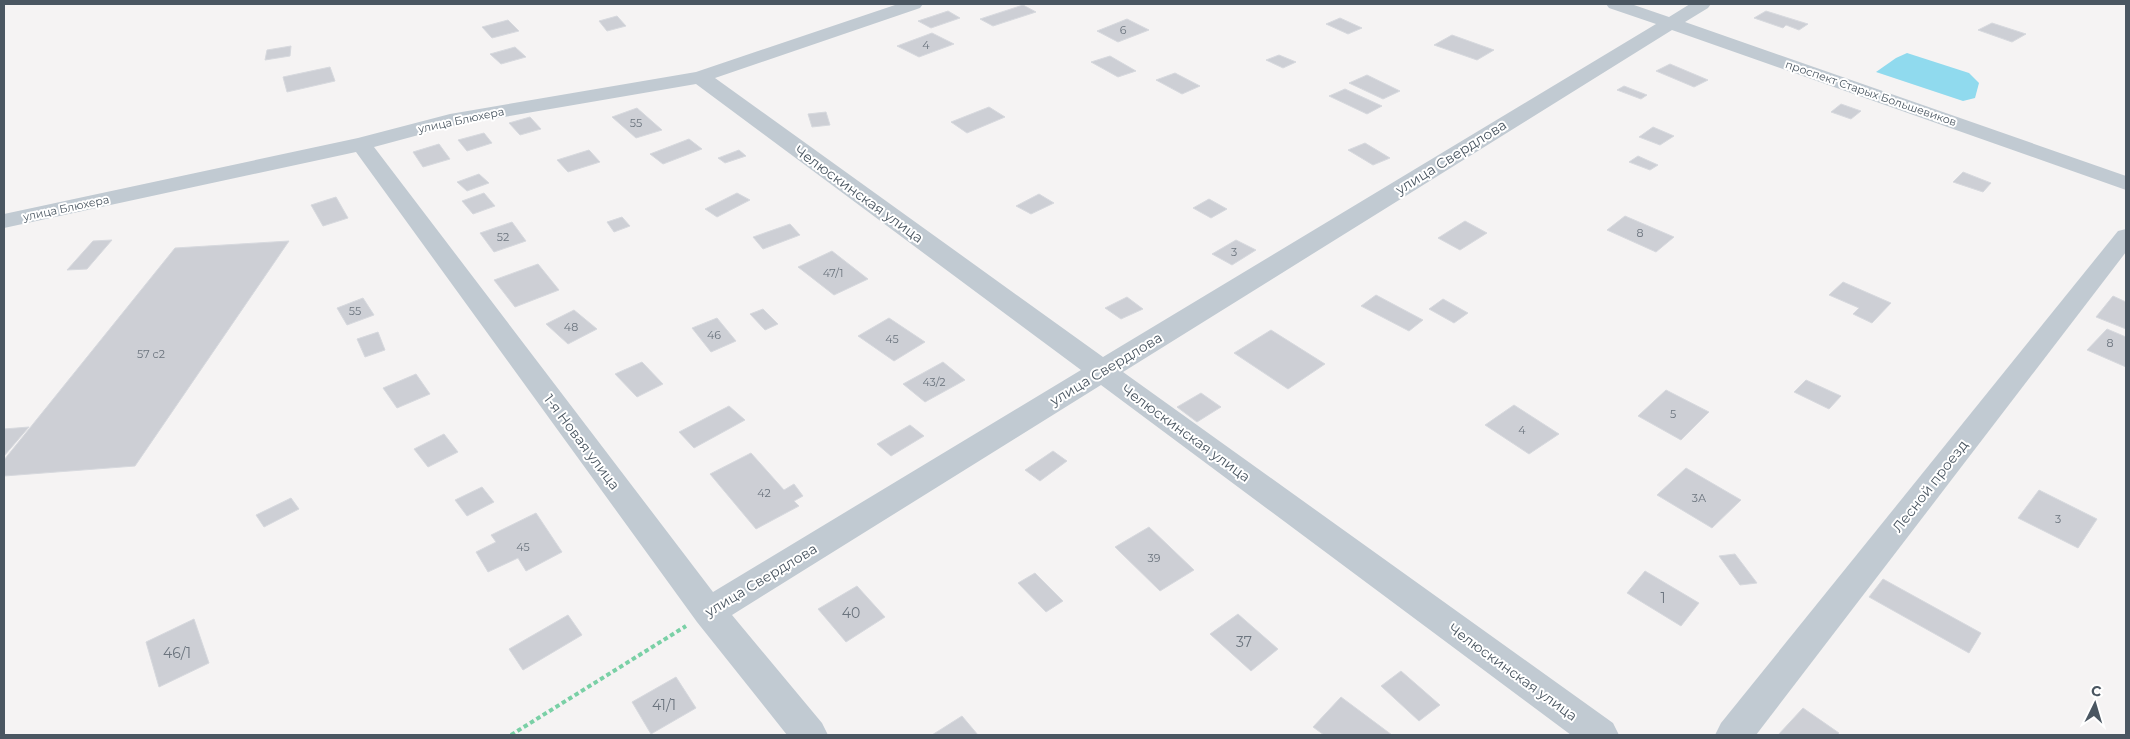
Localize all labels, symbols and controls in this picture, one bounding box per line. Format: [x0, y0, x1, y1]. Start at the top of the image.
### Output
house number: 6 [1120, 23, 1127, 37]
house number: 4 [922, 38, 930, 52]
street label: проспект Старых Большевиков [1784, 57, 1958, 129]
street label: улица Блюхера [416, 104, 505, 136]
house number: 55 [630, 116, 642, 130]
street label: улица Свердлова [1391, 116, 1510, 199]
street label: Челюскинская улица [791, 141, 927, 247]
street label: улица Блюхера [21, 192, 110, 224]
house number: 8 [1636, 226, 1644, 240]
house number: 52 [497, 230, 509, 244]
house number: 3 [1231, 245, 1237, 259]
house number: 47/1 [823, 266, 843, 280]
house number: 55 [349, 304, 361, 318]
house number: 48 [564, 320, 578, 334]
house number: 46 [707, 328, 721, 342]
street label: улица Свердлова [1046, 328, 1165, 410]
house number: 45 [885, 332, 899, 346]
house number: 8 [2106, 336, 2114, 350]
house number: 57 с2 [137, 347, 165, 361]
house number: 43/2 [922, 375, 946, 389]
street label: Челюскинская улица [1118, 380, 1254, 486]
street label: 1-я Новая улица [540, 391, 624, 493]
house number: 5 [1670, 407, 1676, 421]
house number: 4 [1518, 423, 1526, 437]
street label: Лесной проезд [1888, 436, 1972, 536]
house number: 42 [757, 486, 771, 500]
house number: 3А [1692, 491, 1707, 505]
house number: 3 [2055, 512, 2061, 526]
street label: улица Свердлова [701, 539, 820, 621]
house number: 45 [516, 540, 530, 554]
house number: 39 [1148, 551, 1161, 565]
house number: 1 [1660, 589, 1666, 607]
house number: 40 [842, 604, 860, 622]
street label: Челюскинская улица [1445, 619, 1581, 725]
house number: 37 [1236, 633, 1252, 651]
house number: 46/1 [163, 644, 191, 662]
north arrow [2070, 679, 2120, 729]
text: С [2090, 682, 2102, 700]
house number: 41/1 [652, 696, 676, 714]

